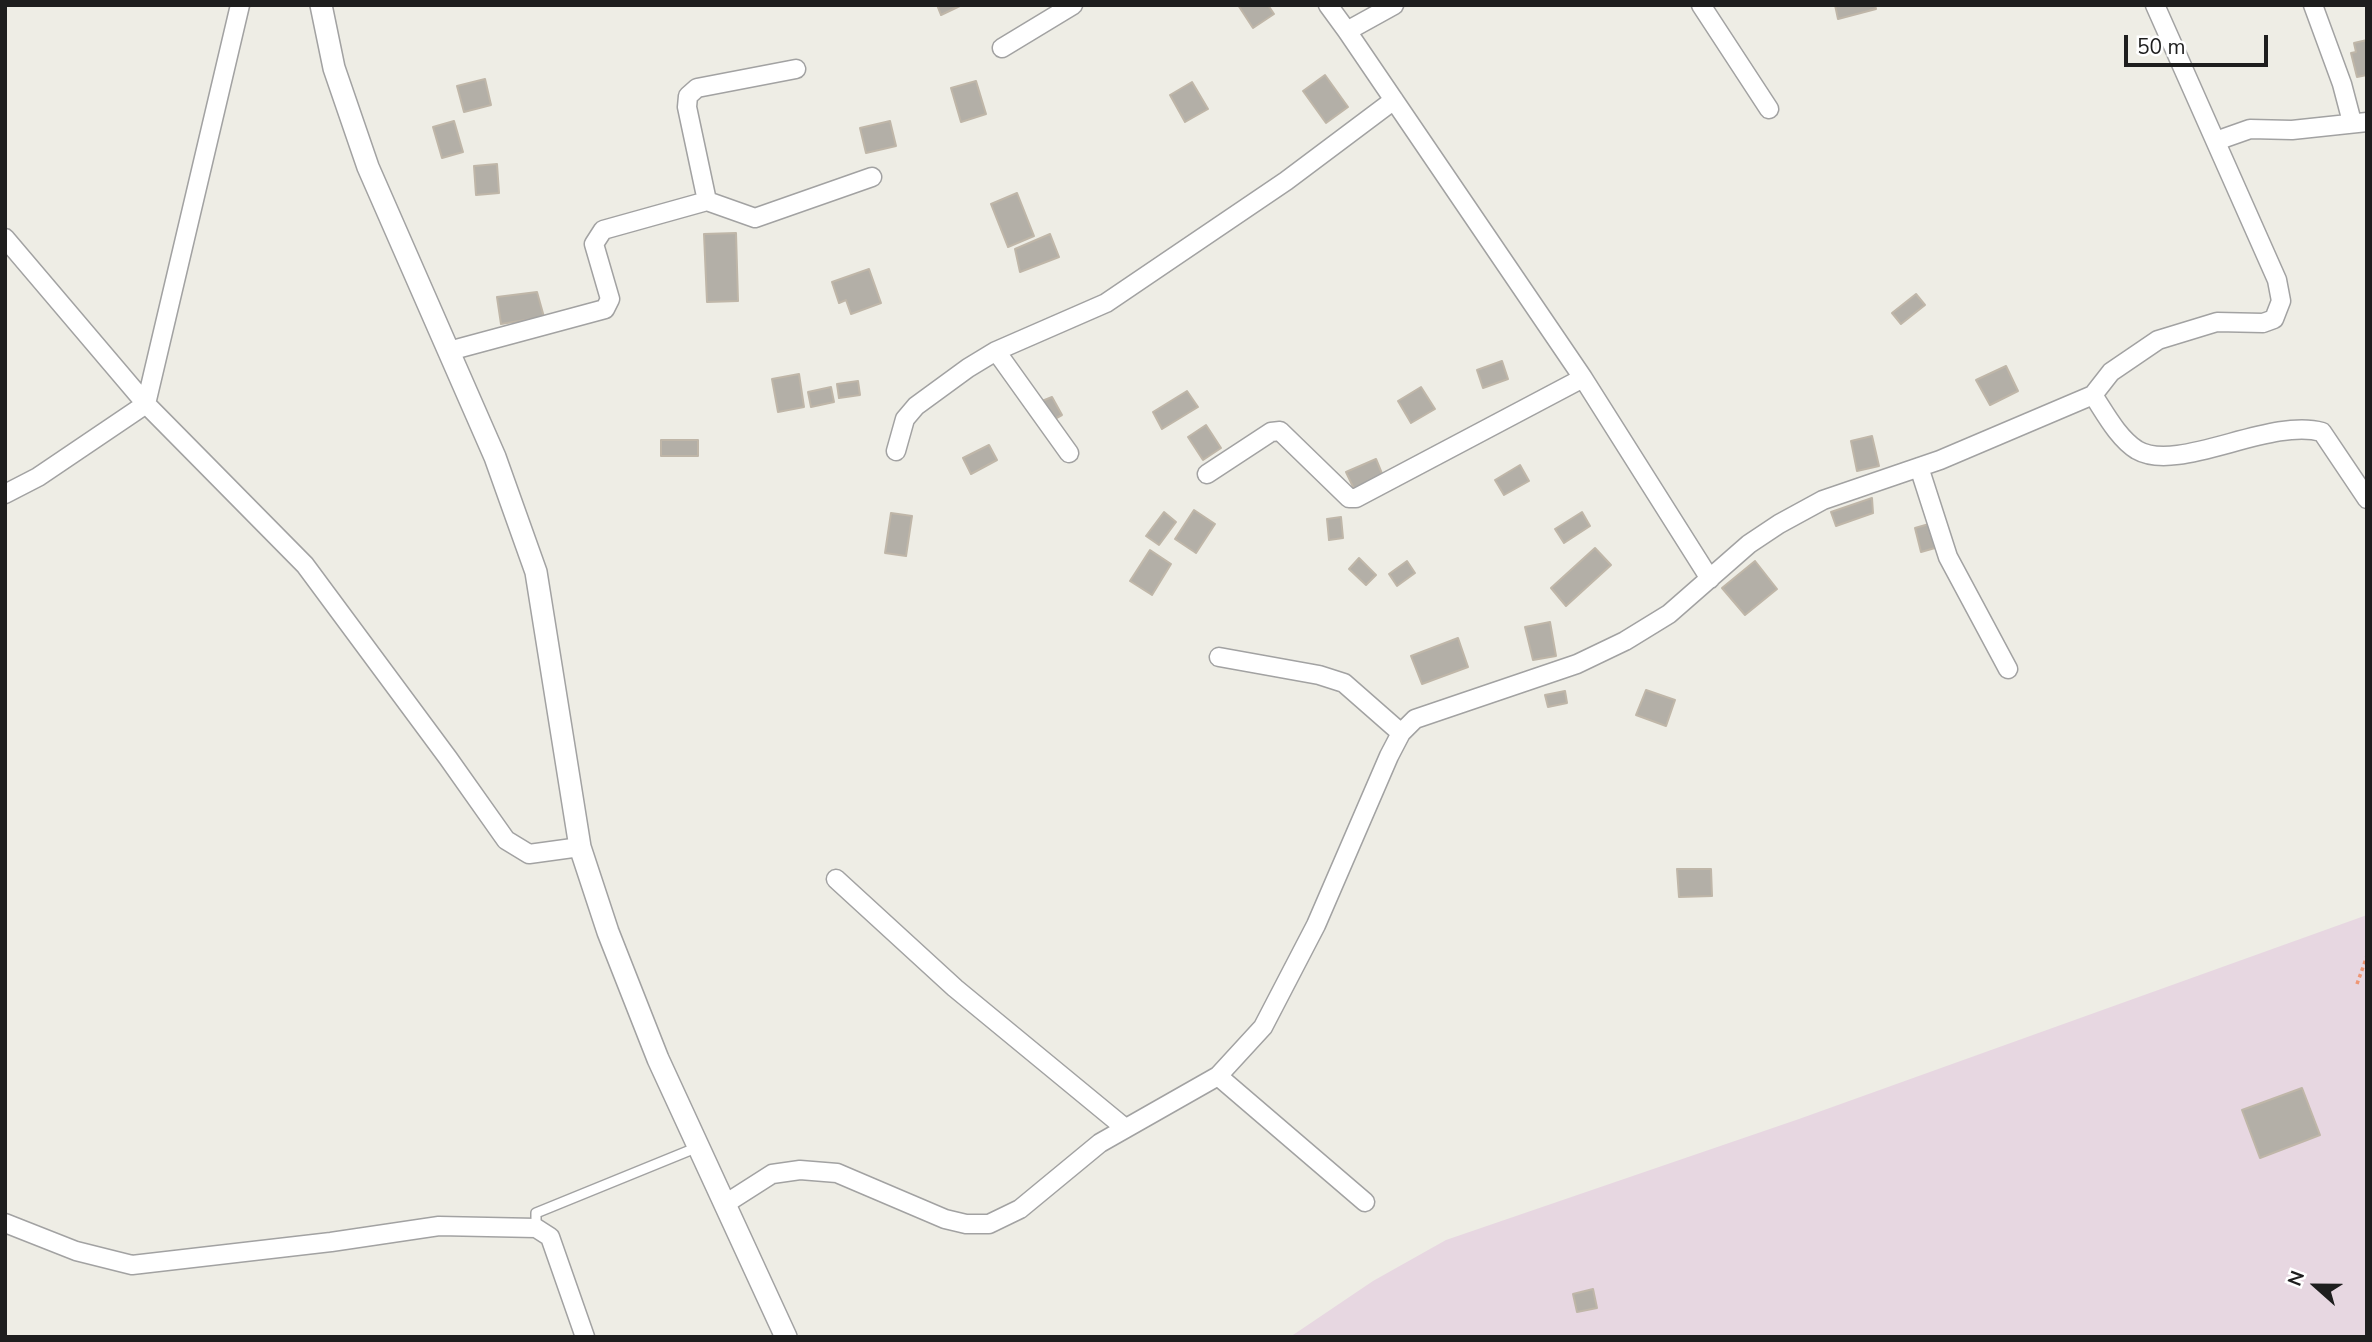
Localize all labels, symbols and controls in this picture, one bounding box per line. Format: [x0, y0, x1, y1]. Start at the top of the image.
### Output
scale bar [2127, 21, 2270, 65]
text: 50 m [2137, 33, 2186, 61]
north arrow [2281, 1251, 2351, 1321]
text: N [2282, 1267, 2311, 1290]

